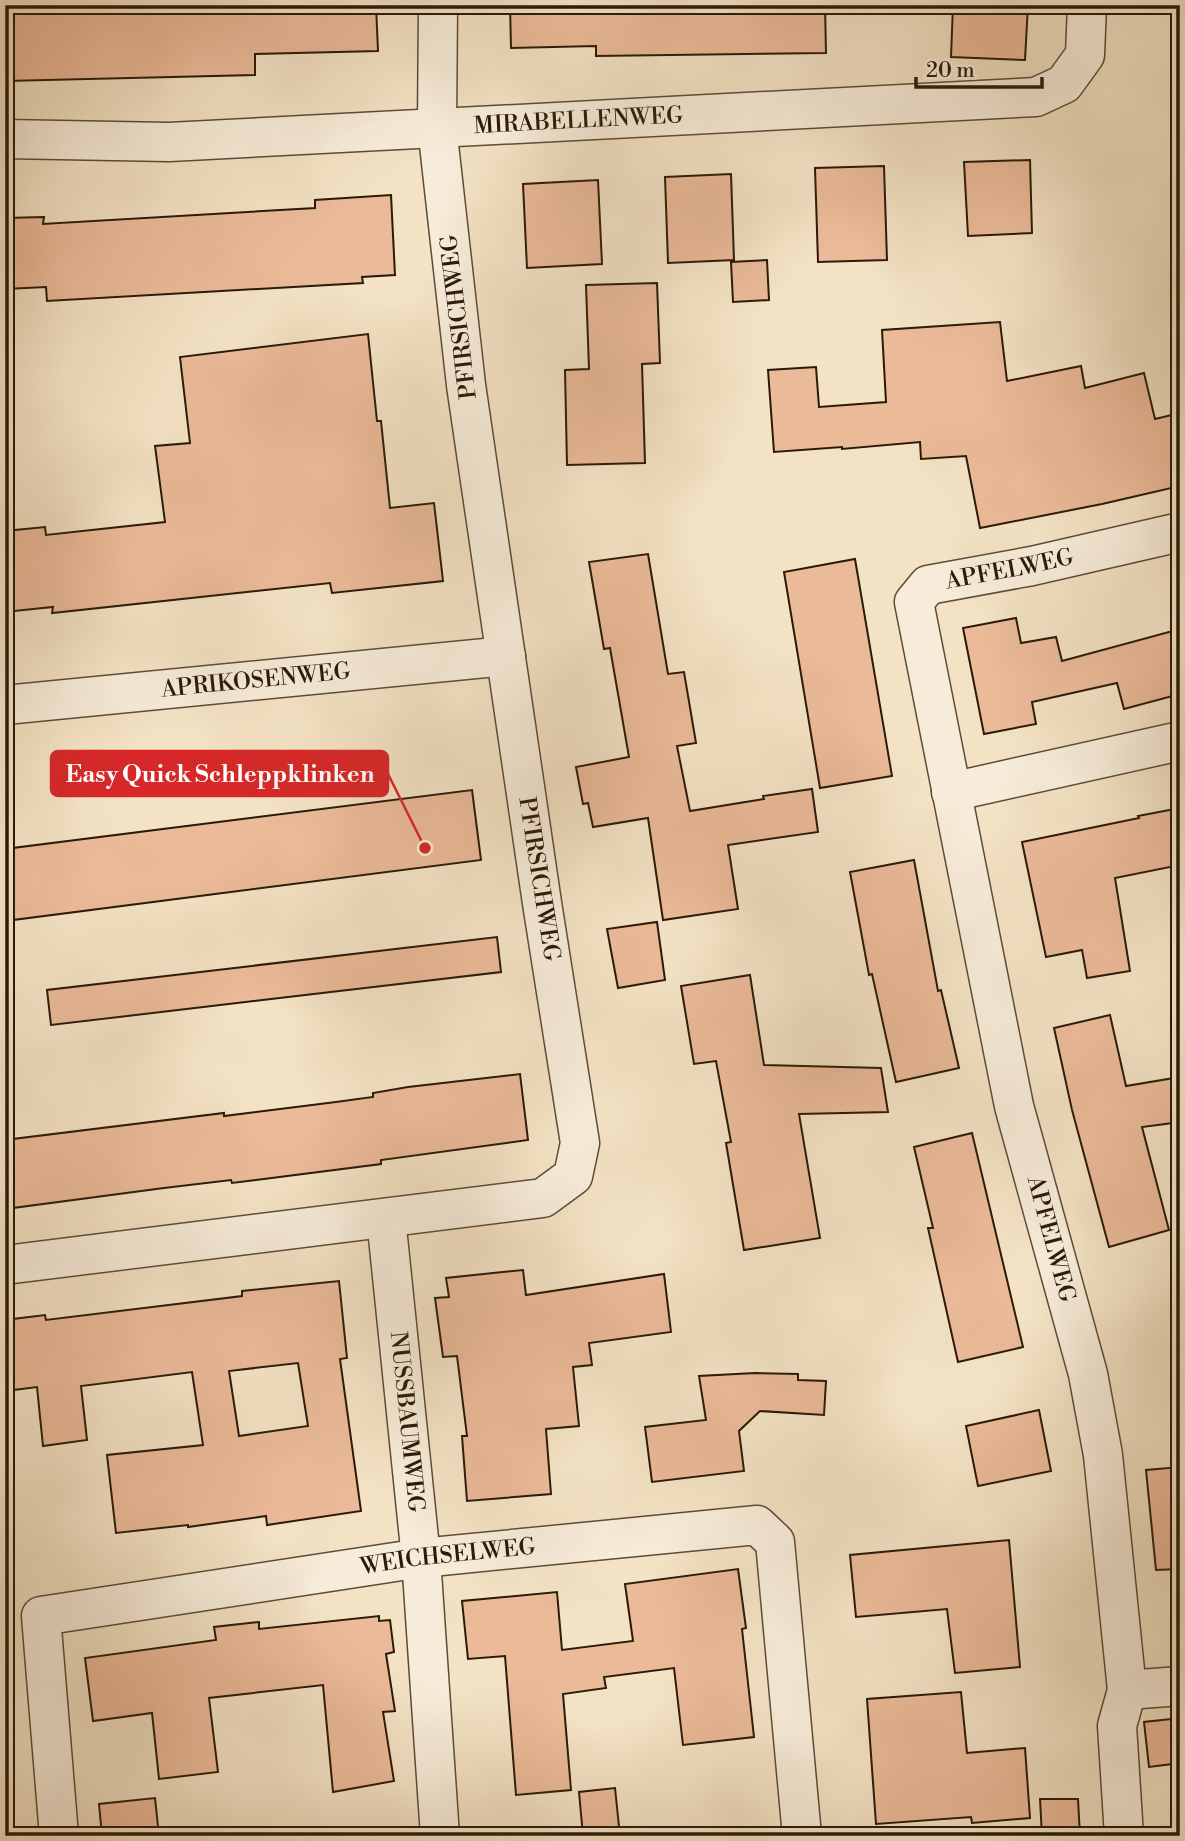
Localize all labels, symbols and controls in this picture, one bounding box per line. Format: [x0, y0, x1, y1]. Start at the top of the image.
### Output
scale bar [916, 46, 1042, 90]
text: 20 m [926, 58, 975, 84]
street label: MIRABELLENWEG [473, 101, 684, 140]
street label: PFIRSICHWEG [435, 233, 483, 401]
street label: APFELWEG [942, 543, 1076, 596]
street label: APRIKOSENWEG [159, 657, 352, 704]
callout: Easy Quick Schleppklinken [51, 751, 388, 796]
text: Easy Quick Schleppklinken [66, 760, 375, 790]
street label: PFIRSICHWEG [512, 795, 566, 963]
street label: APFELWEG [1020, 1172, 1081, 1305]
street label: NUSSBAUMWEG [384, 1330, 430, 1514]
street label: WEICHSELWEG [357, 1533, 537, 1581]

